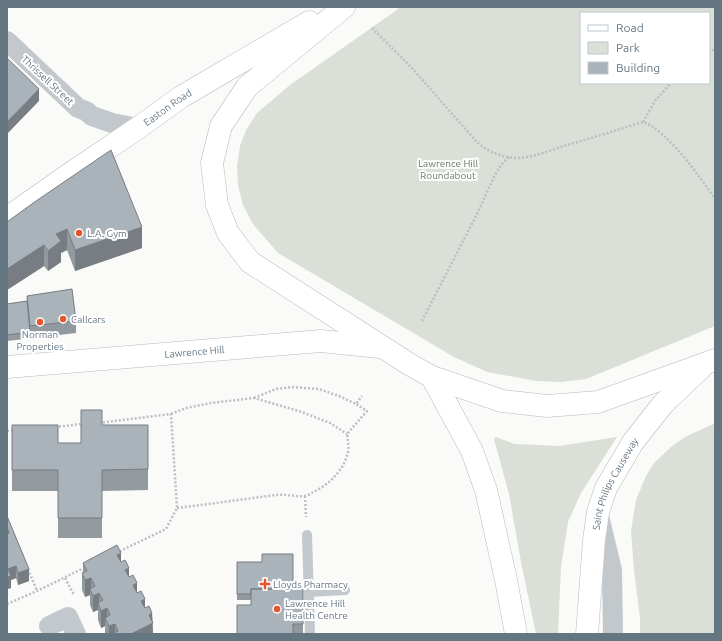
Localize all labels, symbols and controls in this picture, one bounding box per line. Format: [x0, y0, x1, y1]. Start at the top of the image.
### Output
legend [580, 12, 710, 84]
text: Road [616, 21, 644, 34]
text: Park [616, 41, 640, 54]
street label: Thrissell Street [19, 53, 76, 107]
text: Building [616, 61, 660, 74]
street label: Easton Road [142, 87, 194, 128]
park label: Lawrence Hill Roundabout [418, 158, 478, 181]
marker: L.A. Gym [74, 228, 84, 238]
place label: L.A. Gym [87, 228, 127, 239]
marker: Callcars [58, 314, 68, 324]
place label: Callcars [71, 314, 105, 325]
marker: Norman Properties [35, 317, 45, 327]
place label: Norman Properties [17, 329, 64, 352]
street label: Lawrence Hill [164, 344, 225, 360]
street label: Saint Philips Causeway [590, 435, 641, 531]
marker: Lloyds Pharmacy [260, 579, 270, 589]
place label: Lloyds Pharmacy [273, 579, 348, 590]
place label: Lawrence Hill Health Centre [285, 598, 348, 621]
marker: Lawrence Hill Health Centre [272, 604, 282, 614]

